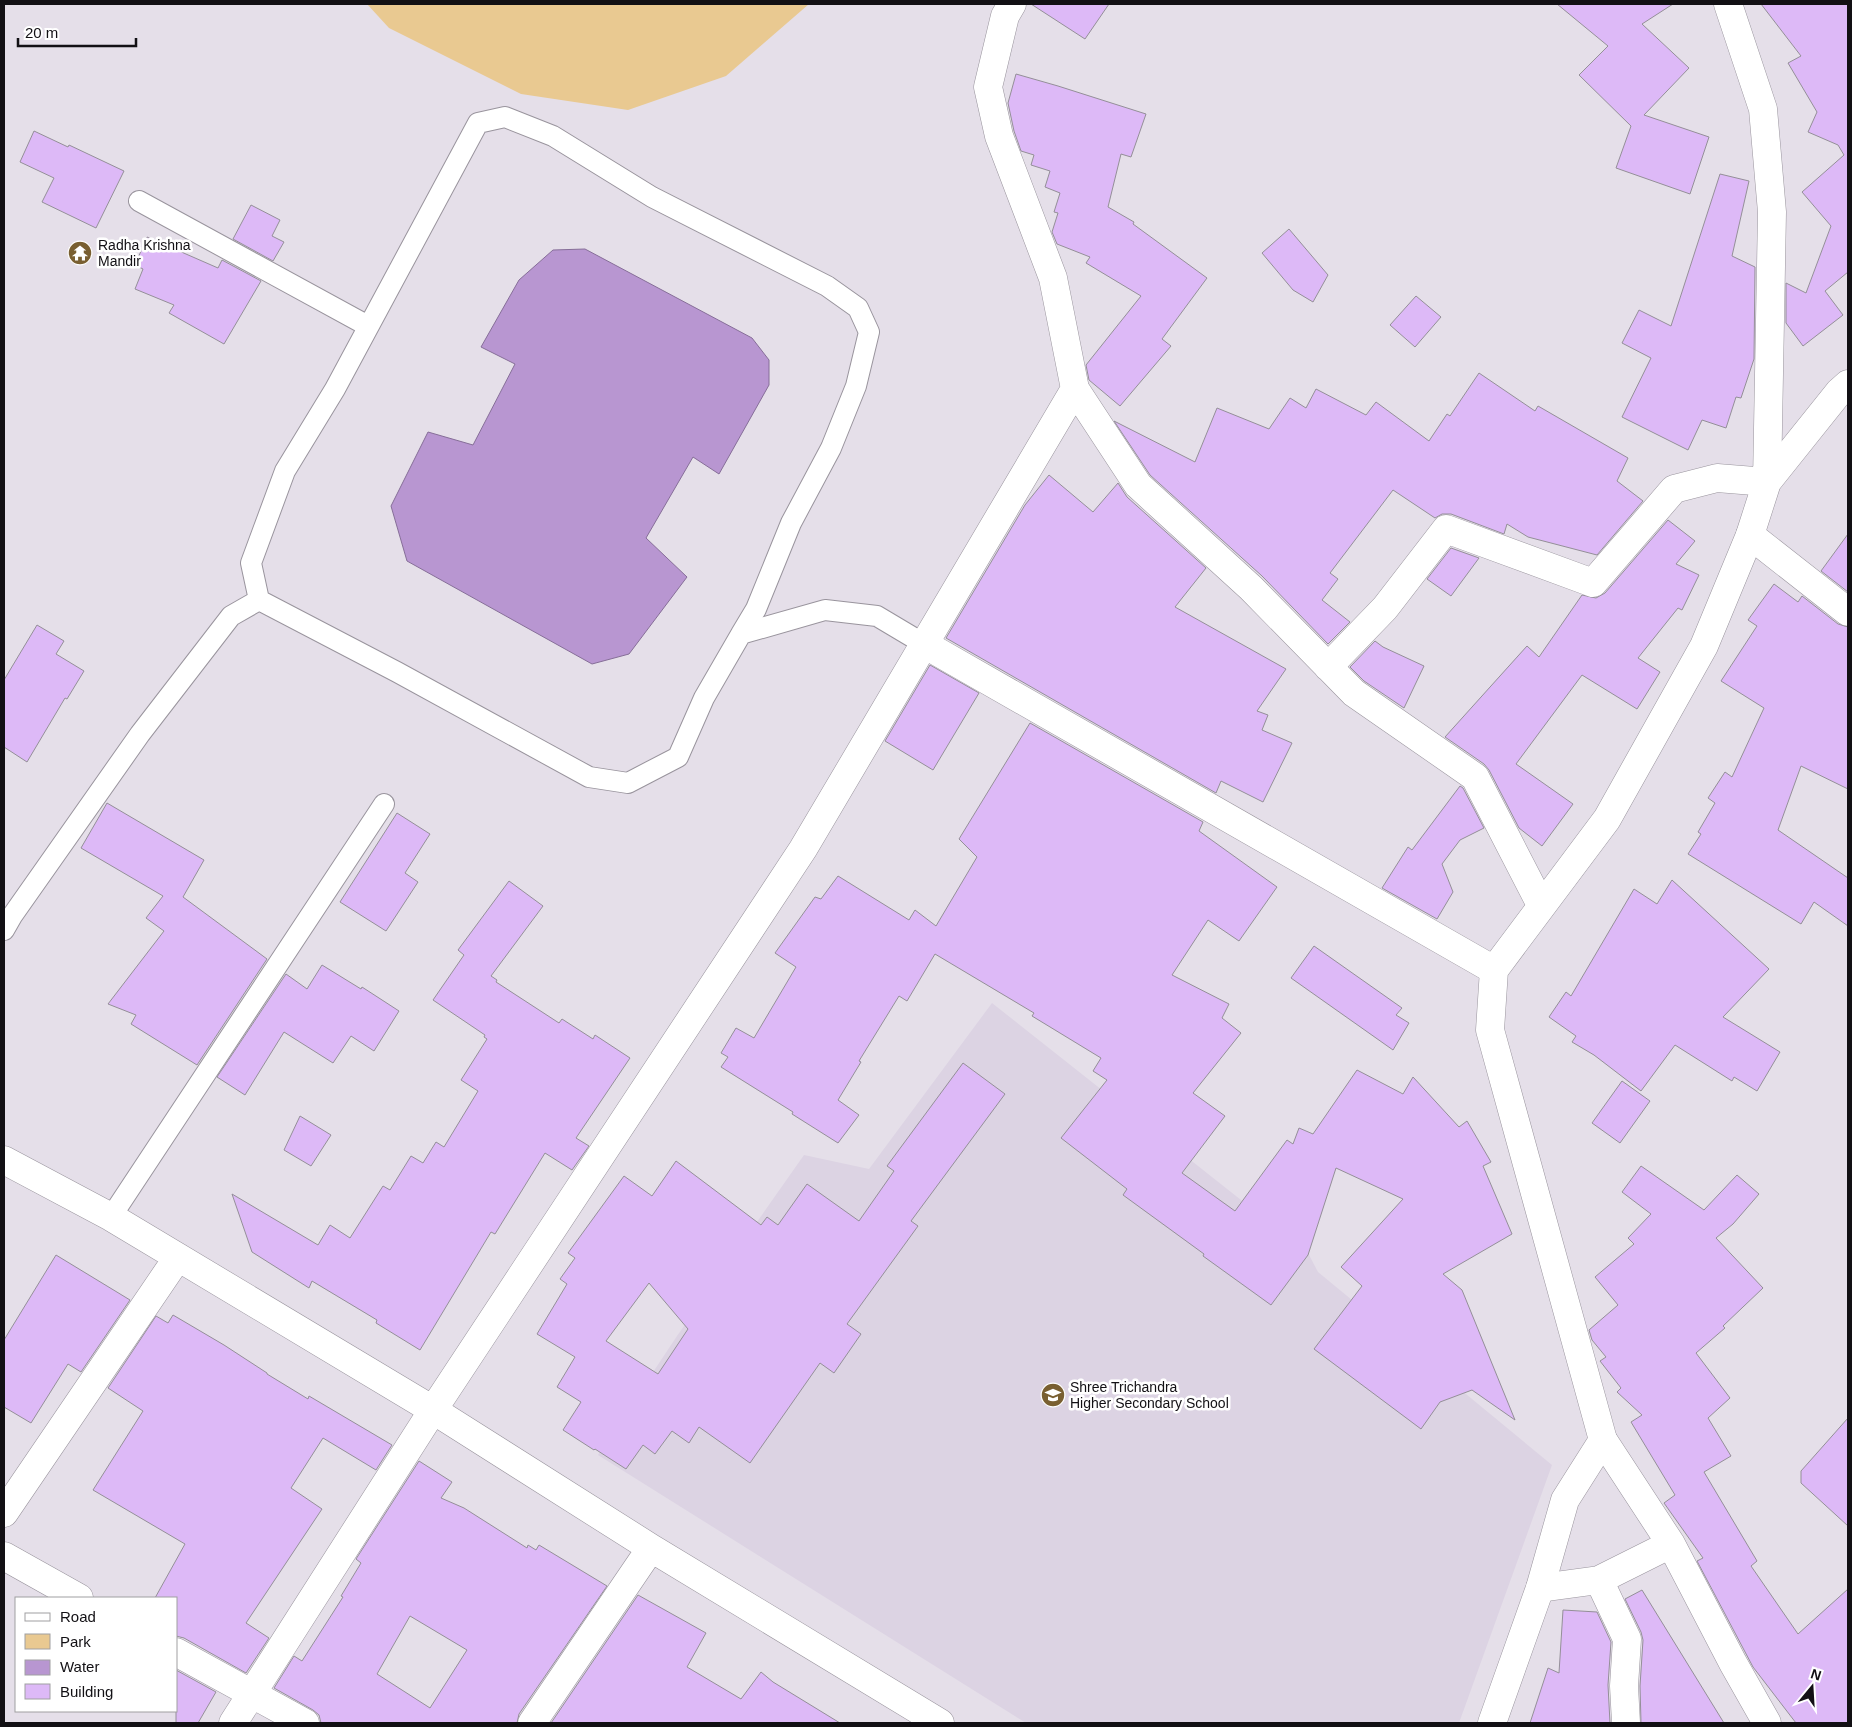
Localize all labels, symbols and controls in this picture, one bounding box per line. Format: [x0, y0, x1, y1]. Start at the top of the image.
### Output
scale bar [18, 15, 135, 47]
text: 20 m [25, 24, 58, 41]
place label: Radha Krishna Mandir [98, 237, 191, 269]
temple icon: Radha Krishna Mandir [67, 240, 93, 266]
place label: Shree Trichandra Higher Secondary School [1070, 1379, 1229, 1411]
school or university icon: Shree Trichandra Higher Secondary School [1040, 1382, 1066, 1408]
legend [15, 1597, 178, 1712]
text: Road [60, 1608, 96, 1625]
text: Park [60, 1633, 91, 1650]
text: Water [60, 1658, 99, 1675]
north arrow [1787, 1662, 1837, 1712]
text: N [1809, 1665, 1823, 1684]
text: Building [60, 1683, 113, 1700]

